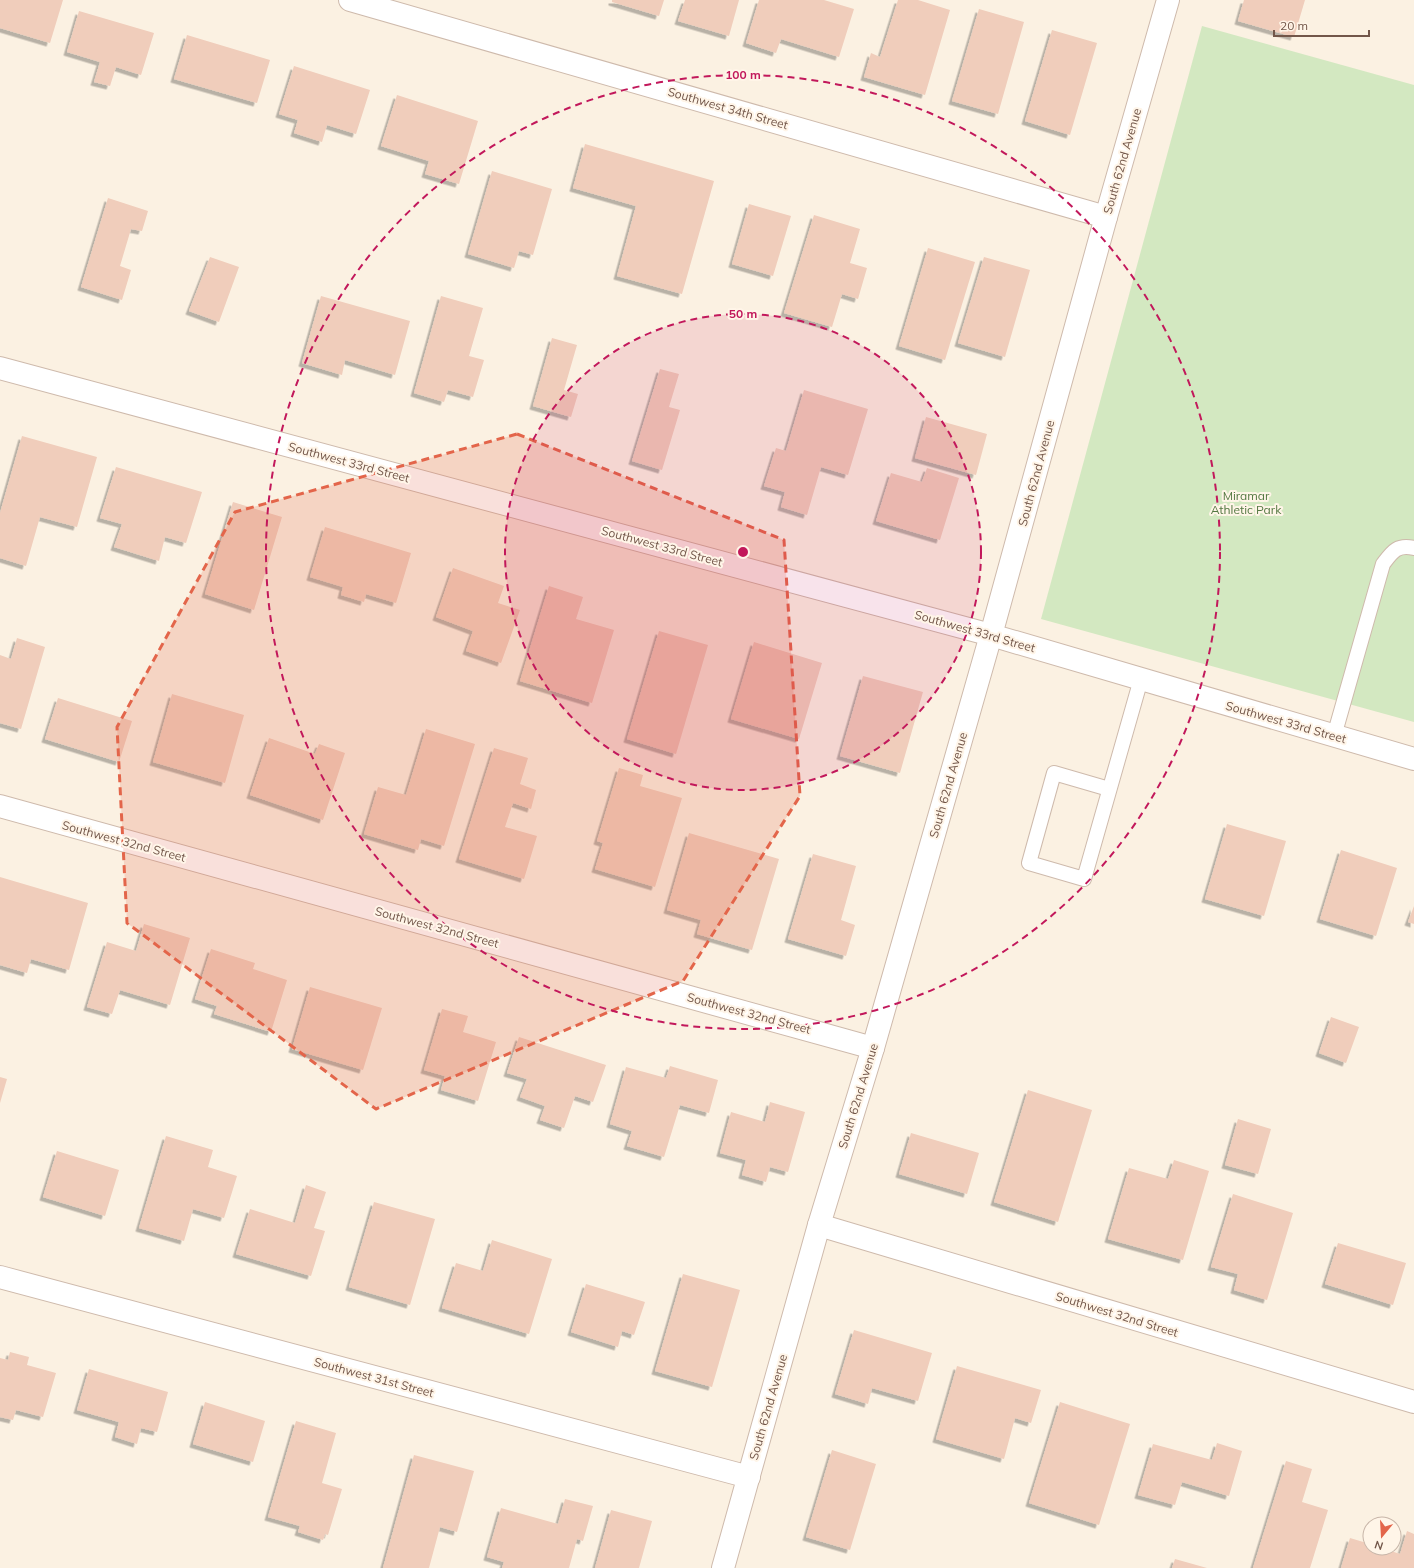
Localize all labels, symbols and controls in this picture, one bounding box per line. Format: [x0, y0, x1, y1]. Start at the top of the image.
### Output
scale bar [1274, 12, 1369, 38]
text: 20 m [1280, 18, 1308, 33]
text: 100 m [725, 67, 761, 82]
street label: Southwest 34th Street [666, 84, 790, 132]
street label: South 62nd Avenue [1100, 106, 1144, 216]
text: 50 m [729, 306, 757, 321]
street label: South 62nd Avenue [1015, 418, 1057, 528]
street label: Southwest 33rd Street [287, 439, 411, 485]
park label: Miramar Athletic Park [1211, 488, 1282, 517]
street label: Southwest 33rd Street [600, 523, 724, 569]
centre of rings [736, 545, 750, 559]
street label: Southwest 33rd Street [913, 607, 1037, 655]
street label: Southwest 33rd Street [1224, 698, 1348, 746]
street label: South 62nd Avenue [926, 730, 970, 840]
street label: Southwest 32nd Street [60, 817, 188, 865]
street label: Southwest 32nd Street [373, 903, 501, 951]
street label: Southwest 32nd Street [685, 989, 813, 1037]
street label: South 62nd Avenue [835, 1042, 881, 1150]
street label: Southwest 32nd Street [1054, 1288, 1180, 1340]
street label: South 62nd Avenue [746, 1352, 790, 1462]
street label: Southwest 31st Street [312, 1354, 436, 1400]
north arrow [1362, 1516, 1402, 1556]
text: N [1373, 1538, 1385, 1553]

